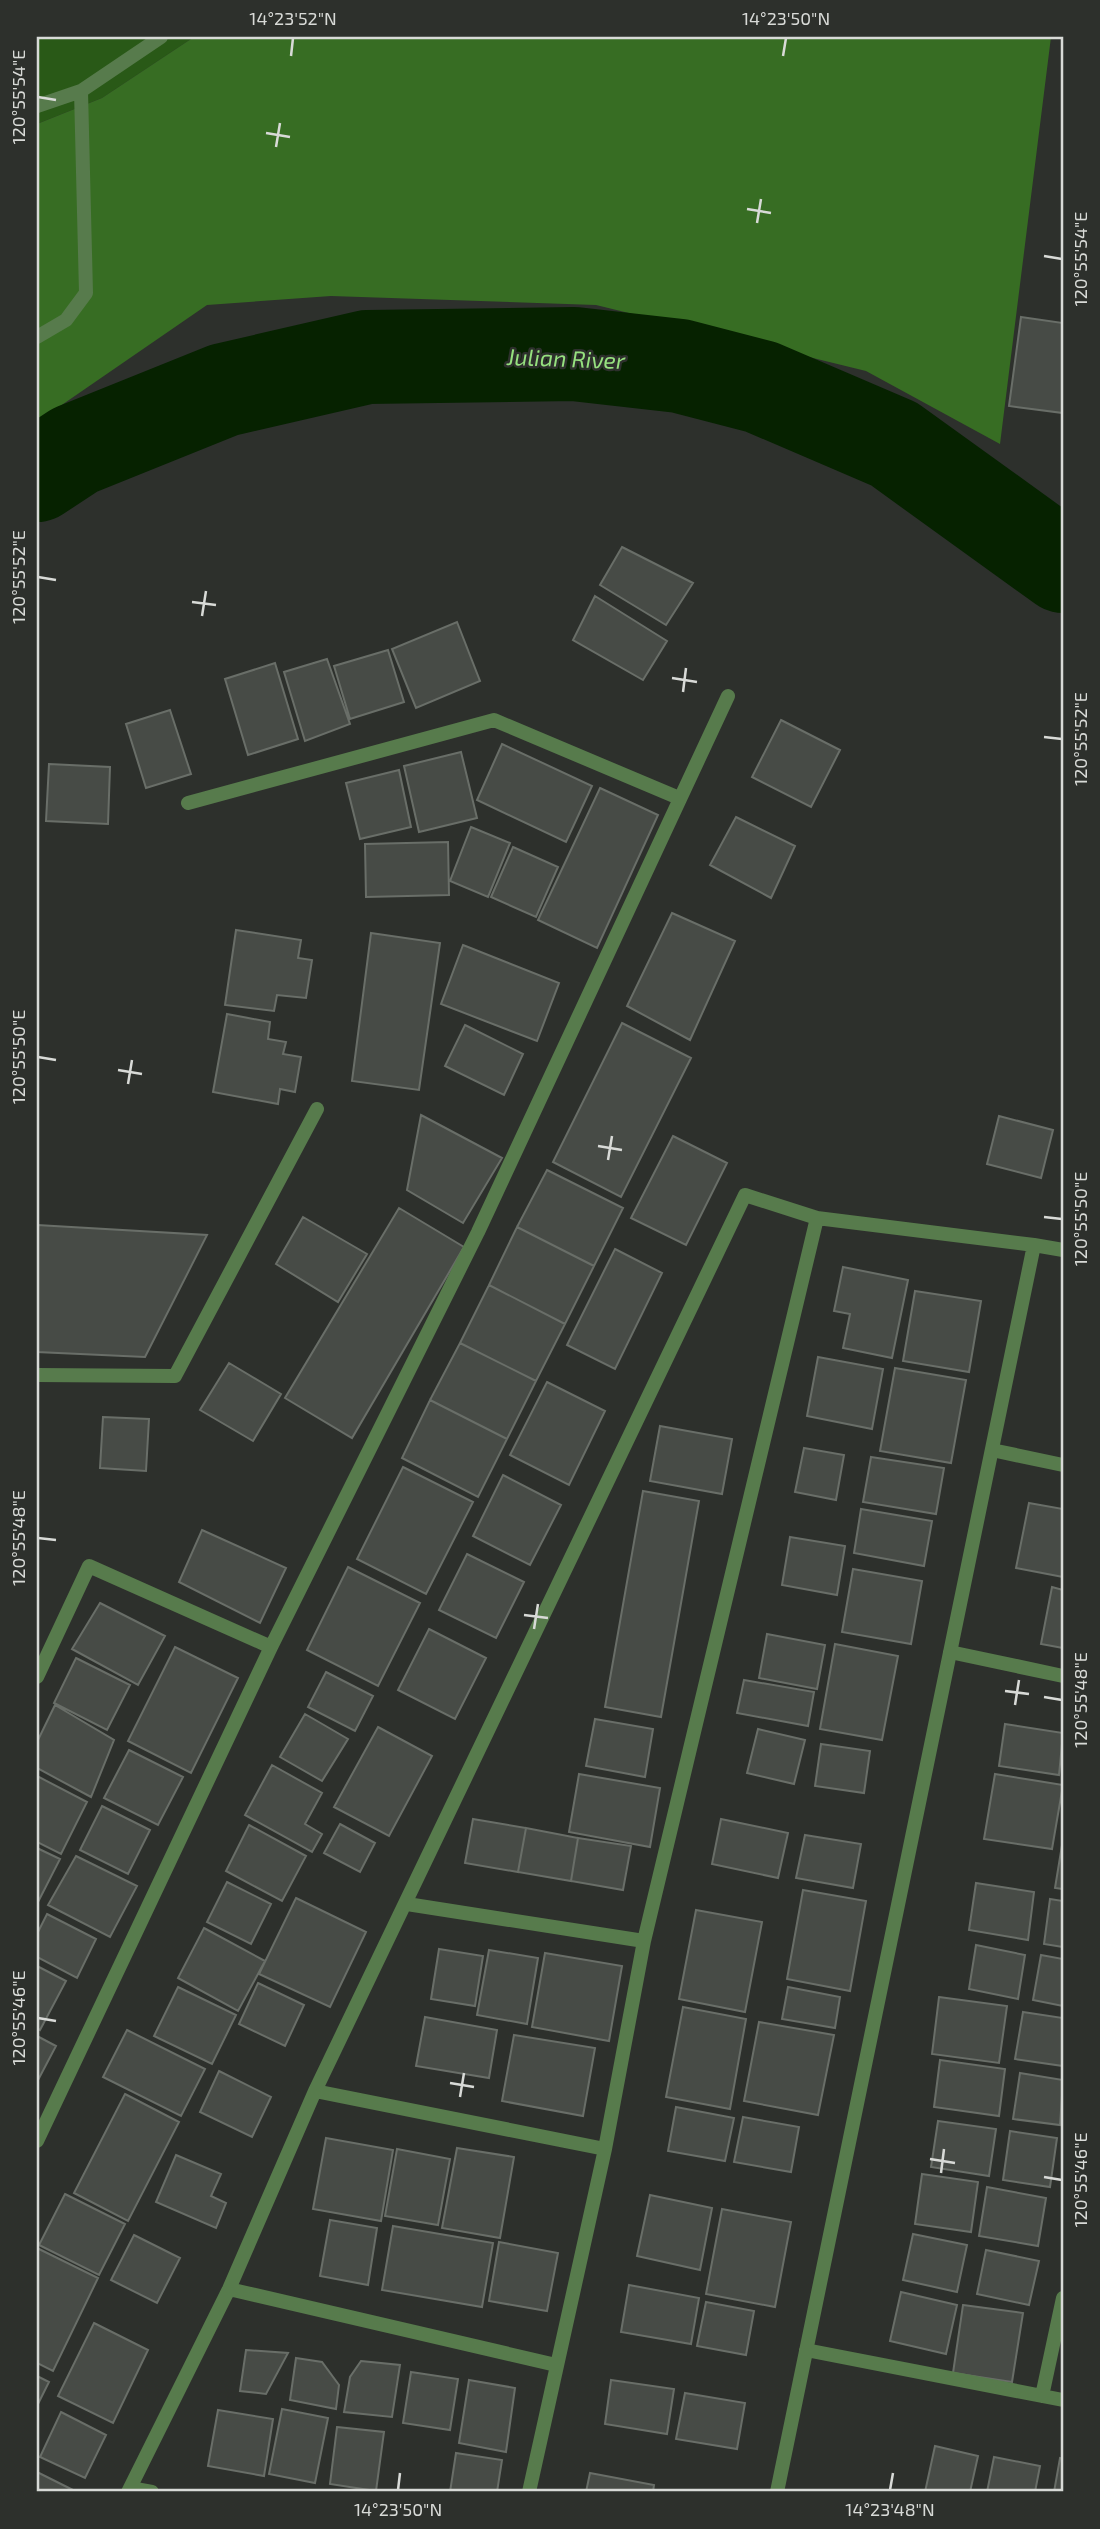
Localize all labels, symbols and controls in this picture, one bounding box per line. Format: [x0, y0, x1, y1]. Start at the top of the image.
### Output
text: 14°23'52"N [249, 7, 337, 29]
text: 14°23'50"N [742, 7, 830, 29]
text: 120°55'54"E [7, 50, 29, 144]
text: 120°55'54"E [1069, 212, 1091, 306]
water label: Julian River [505, 342, 627, 374]
text: 120°55'52"E [7, 530, 29, 624]
text: 120°55'52"E [1069, 692, 1091, 786]
text: 120°55'50"E [7, 1010, 29, 1104]
text: 120°55'50"E [1069, 1172, 1091, 1266]
text: 120°55'48"E [7, 1490, 29, 1586]
text: 120°55'48"E [1069, 1652, 1091, 1748]
text: 120°55'46"E [7, 1970, 29, 2066]
text: 120°55'46"E [1069, 2132, 1091, 2228]
text: 14°23'50"N [354, 2498, 442, 2520]
text: 14°23'48"N [845, 2498, 935, 2520]

